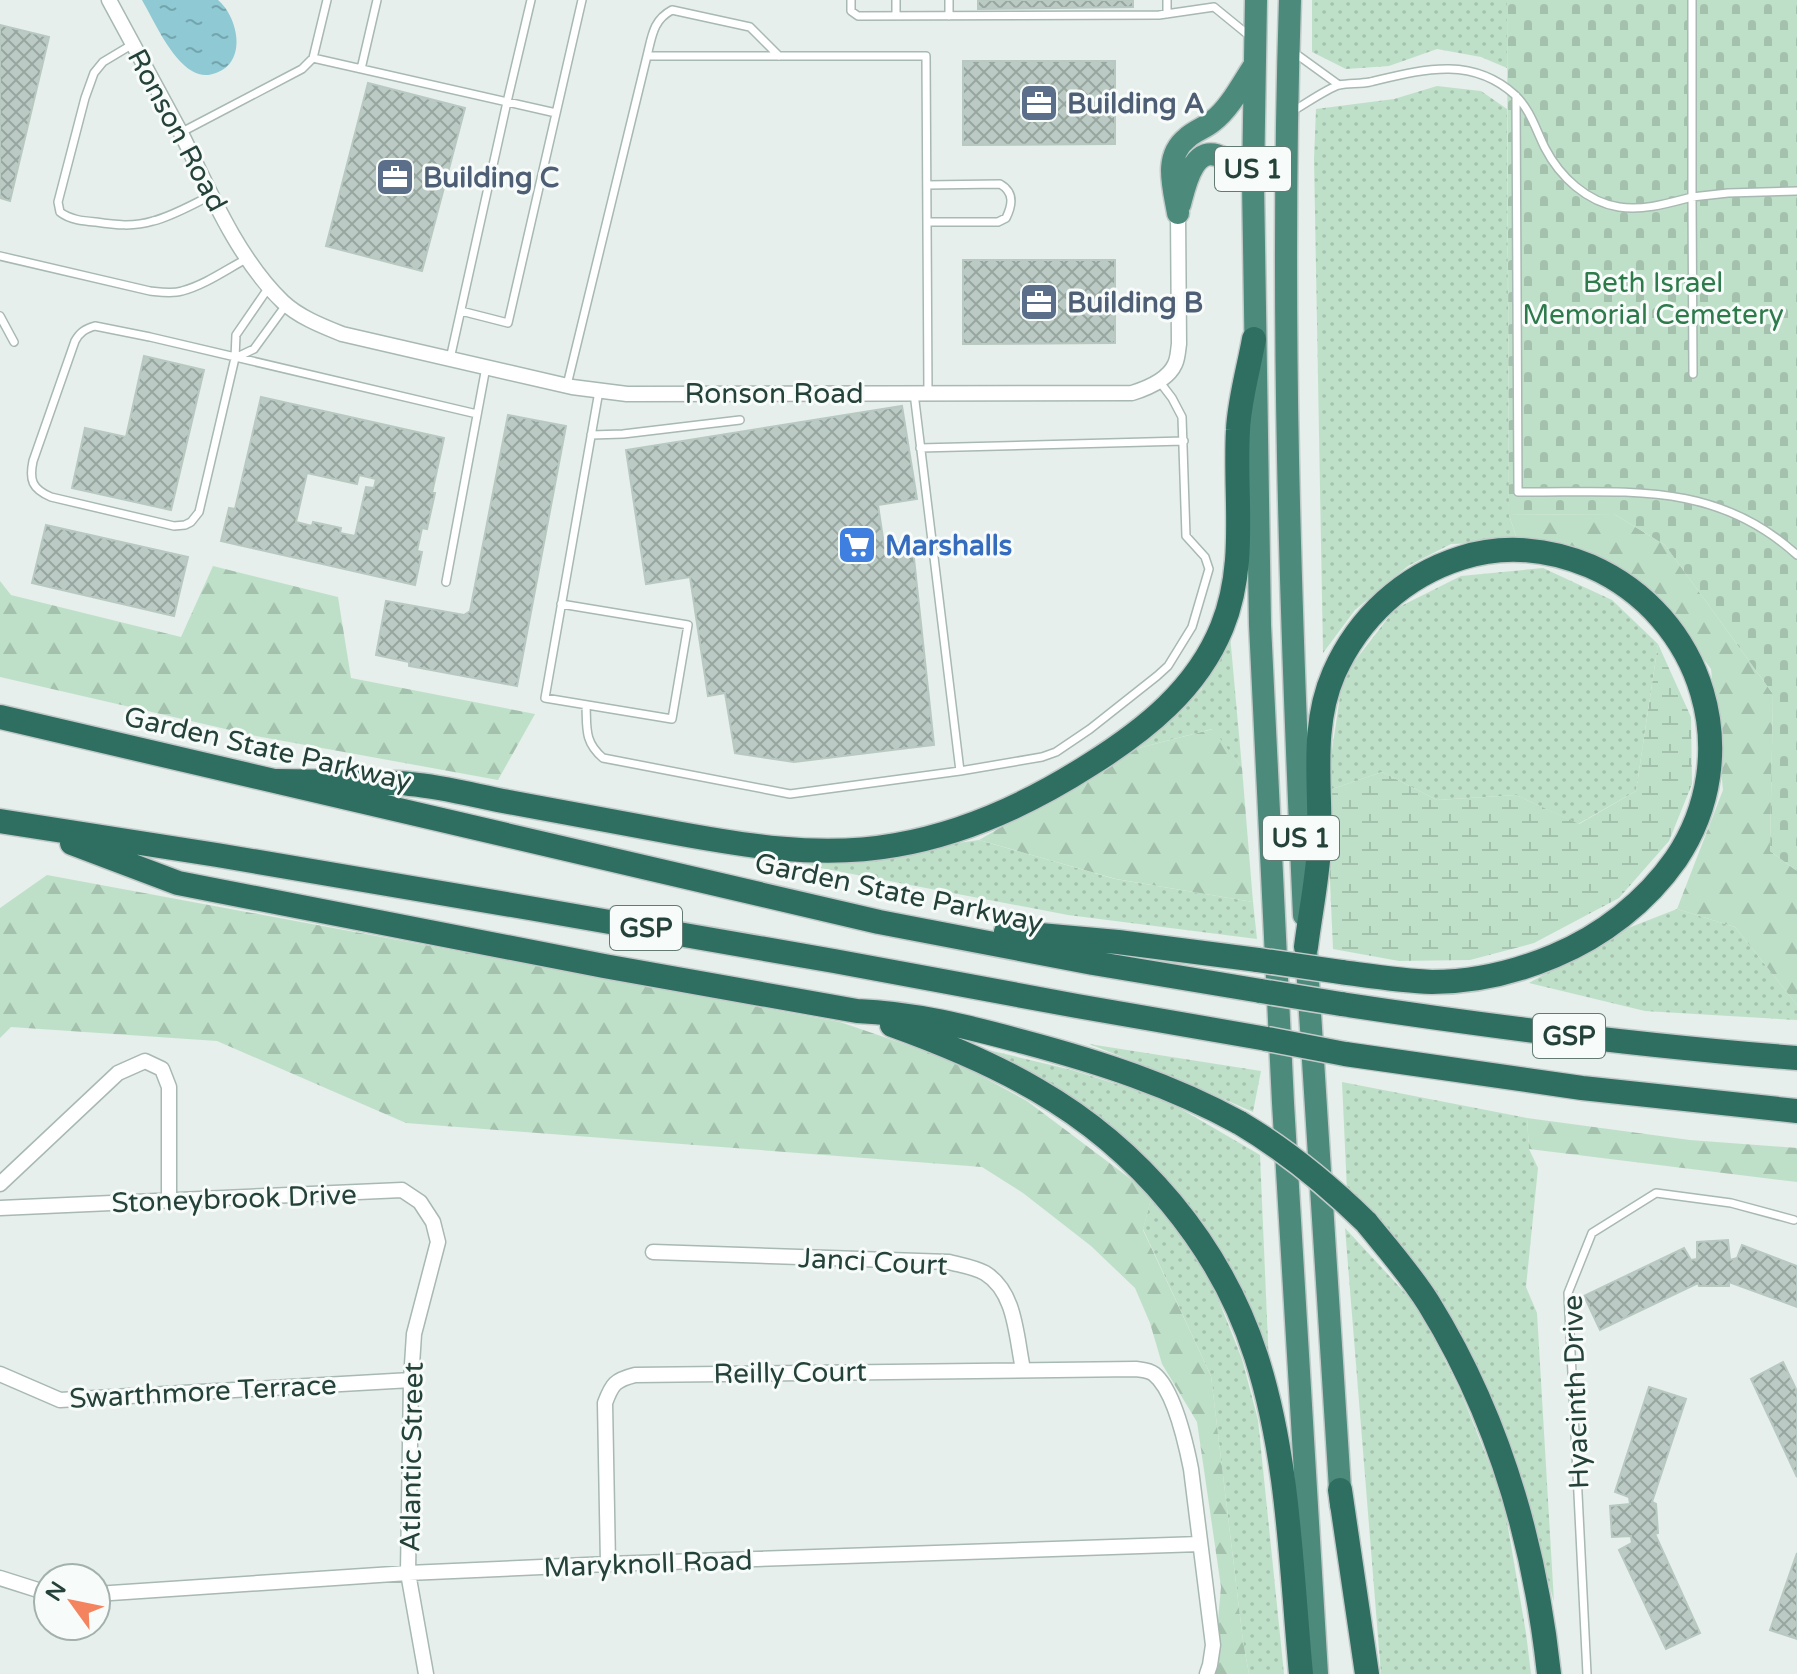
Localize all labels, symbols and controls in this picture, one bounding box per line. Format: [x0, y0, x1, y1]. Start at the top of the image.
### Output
street label: Ronson Road [120, 43, 234, 218]
office icon: Building A [1018, 82, 1060, 124]
place label: Building A [1067, 87, 1205, 121]
road number: US 1 [1215, 147, 1291, 191]
office icon: Building C [374, 156, 416, 198]
place label: Building C [423, 161, 559, 195]
park label: Beth Israel Memorial Cemetery [1522, 266, 1784, 332]
office icon: Building B [1018, 281, 1060, 323]
place label: Building B [1067, 286, 1203, 320]
street label: Ronson Road [684, 377, 864, 411]
supermarket icon: Marshalls [836, 524, 878, 566]
place label: Marshalls [885, 529, 1012, 563]
street label: Garden State Parkway [121, 699, 415, 799]
road number: US 1 [1263, 816, 1339, 860]
street label: Garden State Parkway [752, 846, 1046, 940]
road number: GSP [610, 906, 682, 950]
road number: GSP [1533, 1014, 1605, 1058]
street label: Stoneybrook Drive [111, 1178, 357, 1220]
street label: Janci Court [797, 1241, 949, 1283]
street label: Hyacinth Drive [1556, 1294, 1596, 1490]
street label: Reilly Court [713, 1355, 867, 1391]
street label: Atlantic Street [393, 1361, 431, 1552]
street label: Swarthmore Terrace [69, 1368, 338, 1416]
street label: Maryknoll Road [543, 1543, 753, 1585]
north arrow [32, 1562, 112, 1642]
text: N [40, 1577, 72, 1606]

